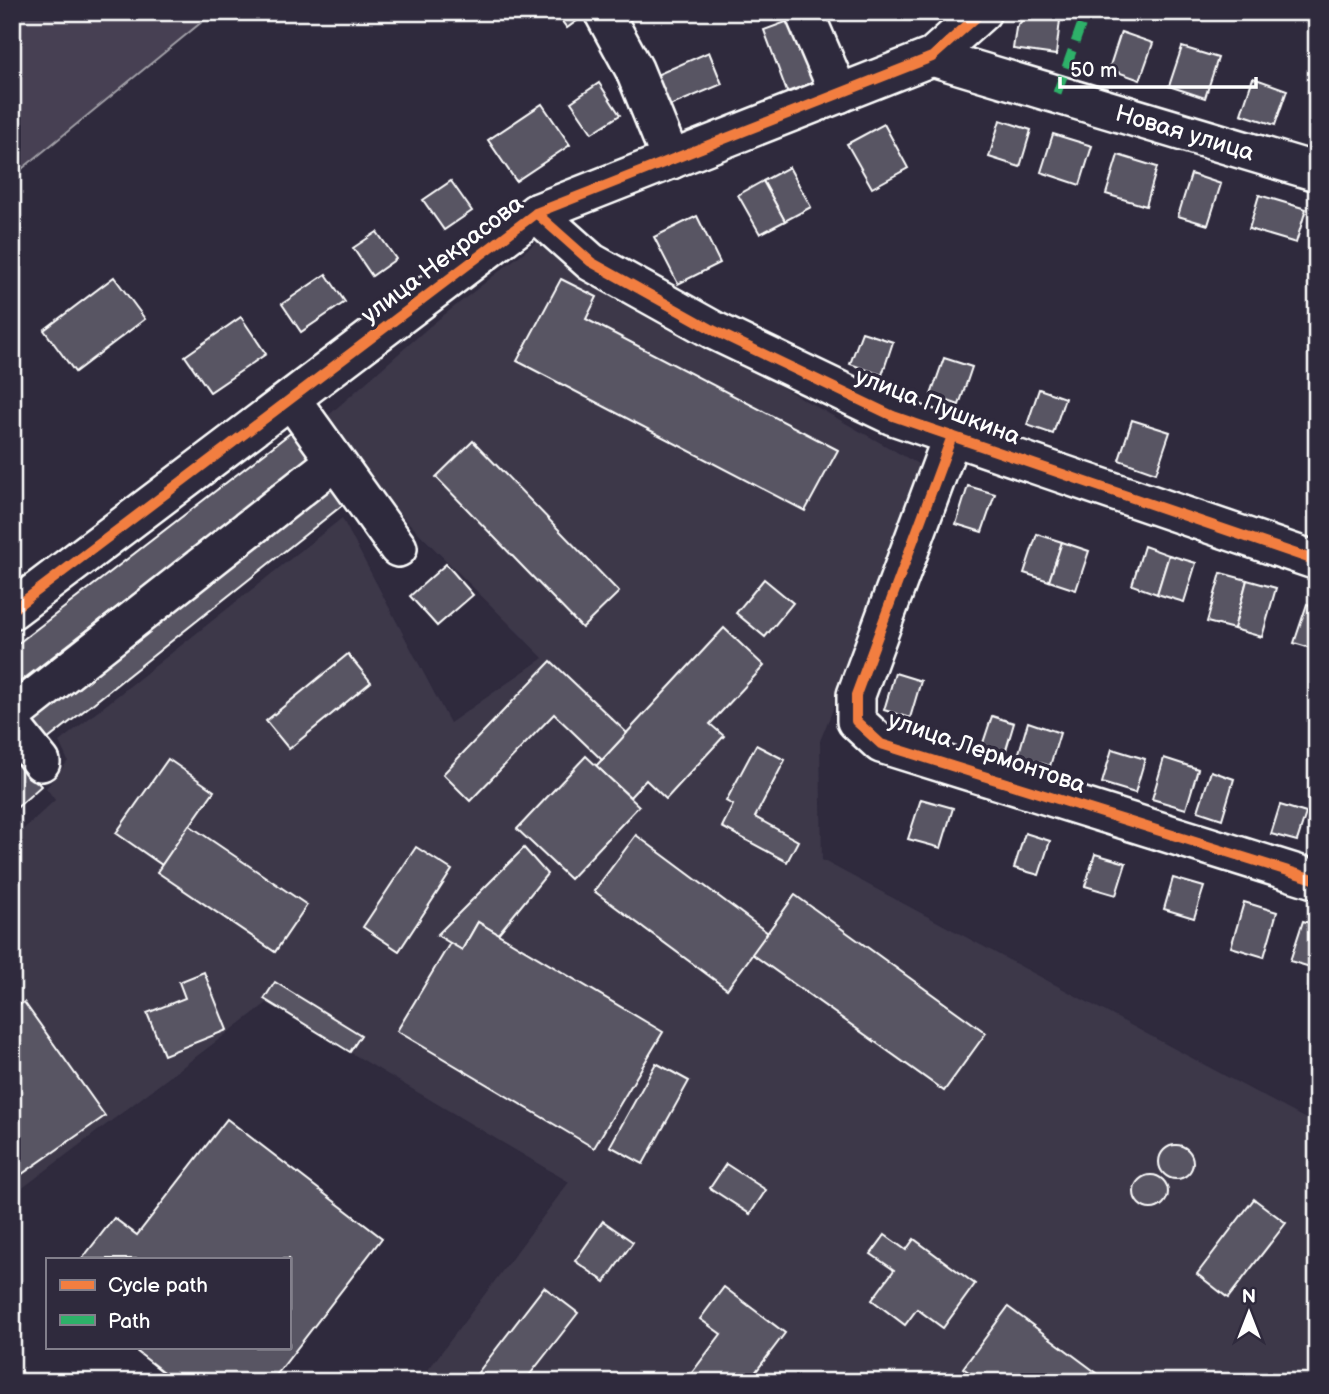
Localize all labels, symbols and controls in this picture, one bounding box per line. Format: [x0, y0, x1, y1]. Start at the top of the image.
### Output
scale bar [1060, 46, 1256, 90]
text: 50 m [1070, 58, 1117, 83]
street label: Новая улица [1112, 99, 1258, 167]
street label: улица Некрасова [355, 189, 529, 330]
street label: улица Пушкина [851, 362, 1024, 451]
street label: улица Лермонтова [884, 705, 1089, 800]
legend [46, 1258, 290, 1348]
text: Cycle path [108, 1273, 208, 1298]
north arrow [1214, 1278, 1284, 1348]
text: N [1242, 1286, 1256, 1309]
text: Path [108, 1309, 150, 1334]

